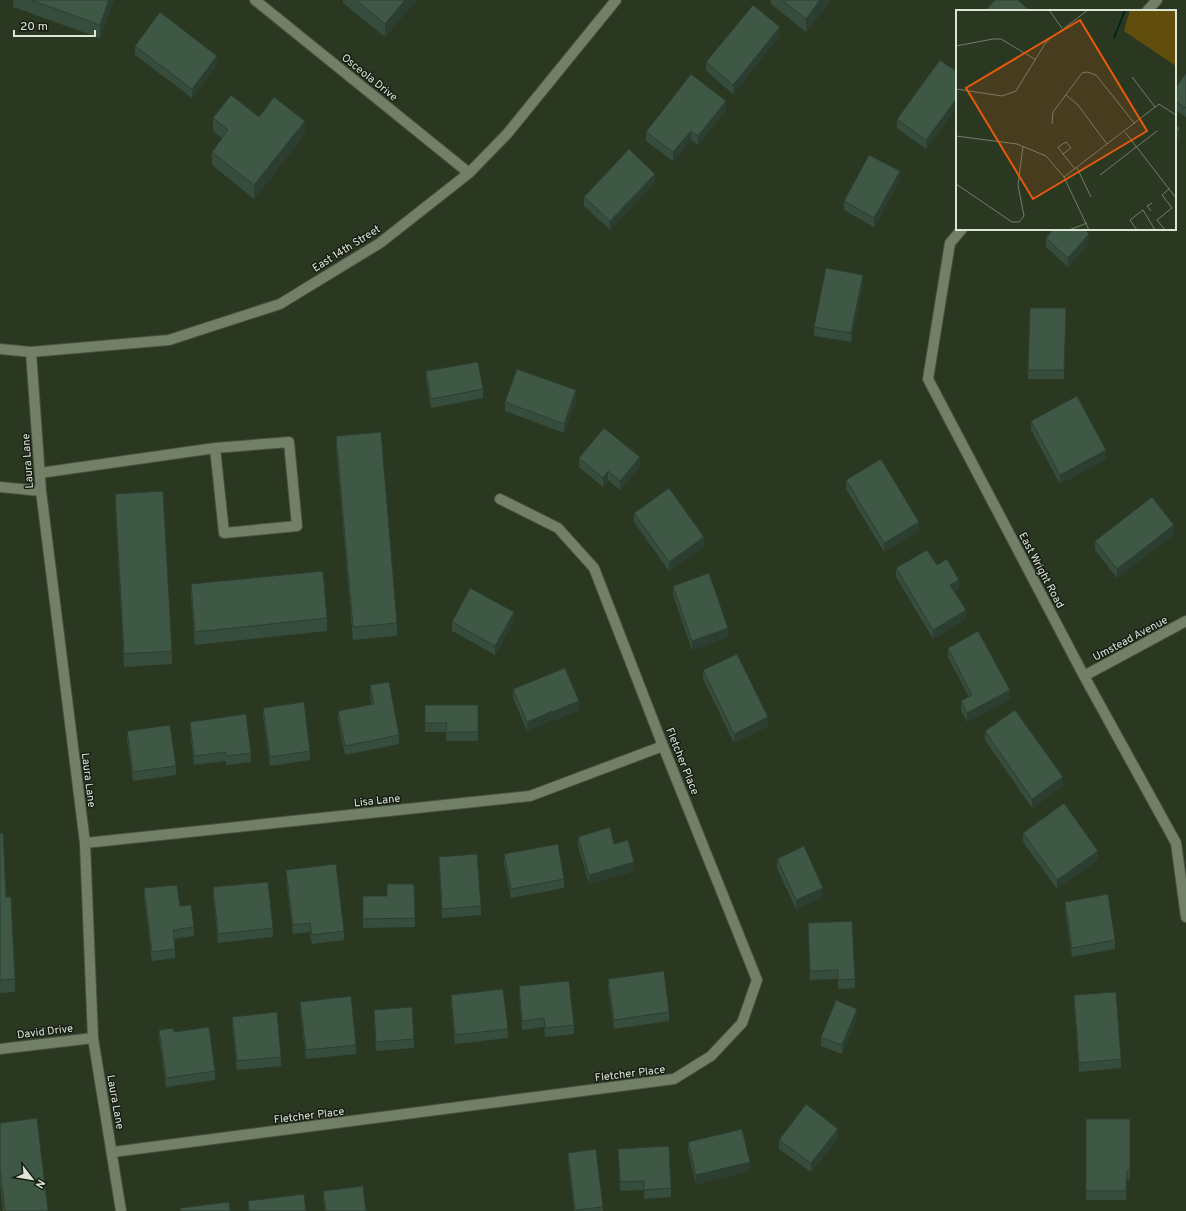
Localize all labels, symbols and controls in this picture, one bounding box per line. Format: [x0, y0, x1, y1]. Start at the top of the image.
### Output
inset map [956, 10, 1176, 230]
scale bar [14, 12, 95, 38]
text: 20 m [20, 19, 48, 35]
street label: Osceola Drive [339, 51, 400, 105]
street label: East 14th Street [310, 222, 383, 275]
street label: Laura Lane [19, 433, 37, 489]
street label: East Wright Road [1015, 530, 1067, 611]
street label: Umstead Avenue [1091, 613, 1170, 665]
street label: Fletcher Place [662, 726, 702, 797]
street label: Laura Lane [78, 752, 98, 808]
street label: Lisa Lane [353, 792, 401, 810]
street label: David Drive [16, 1022, 74, 1042]
street label: Fletcher Place [594, 1063, 666, 1085]
street label: Laura Lane [103, 1074, 127, 1131]
street label: Fletcher Place [273, 1105, 345, 1127]
north arrow [12, 1159, 52, 1199]
text: N [32, 1177, 48, 1191]

